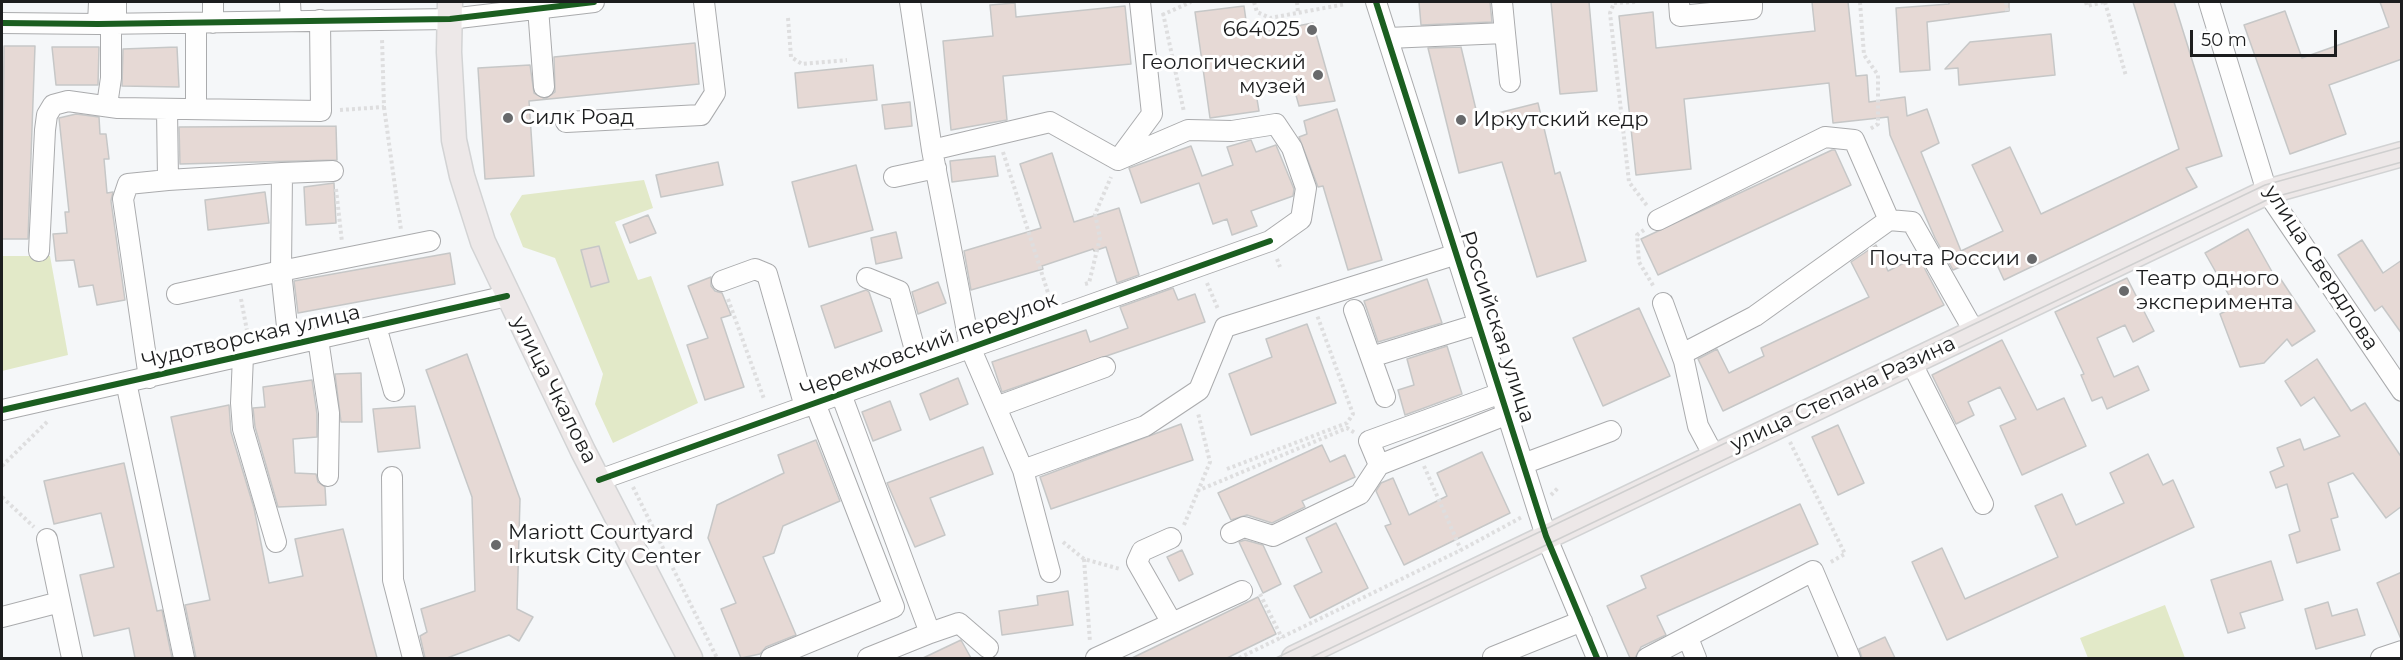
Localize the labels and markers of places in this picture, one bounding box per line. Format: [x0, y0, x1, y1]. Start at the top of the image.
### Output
place label: 664025 [1223, 17, 1300, 43]
marker: 664025 [1305, 23, 1319, 37]
place label: Геологический музей [1141, 50, 1306, 100]
marker: Геологический музей [1311, 68, 1325, 82]
place label: Силк Роад [520, 105, 634, 131]
place label: Иркутский кедр [1473, 107, 1649, 133]
marker: Силк Роад [501, 111, 515, 125]
marker: Иркутский кедр [1454, 113, 1468, 127]
place label: Почта России [1869, 246, 2020, 272]
marker: Почта России [2025, 252, 2039, 266]
place label: Театр одного эксперимента [2136, 266, 2294, 316]
marker: Театр одного эксперимента [2117, 284, 2131, 298]
place label: Mariott Courtyard Irkutsk City Center [508, 520, 701, 570]
marker: Mariott Courtyard Irkutsk City Center [489, 538, 503, 552]

